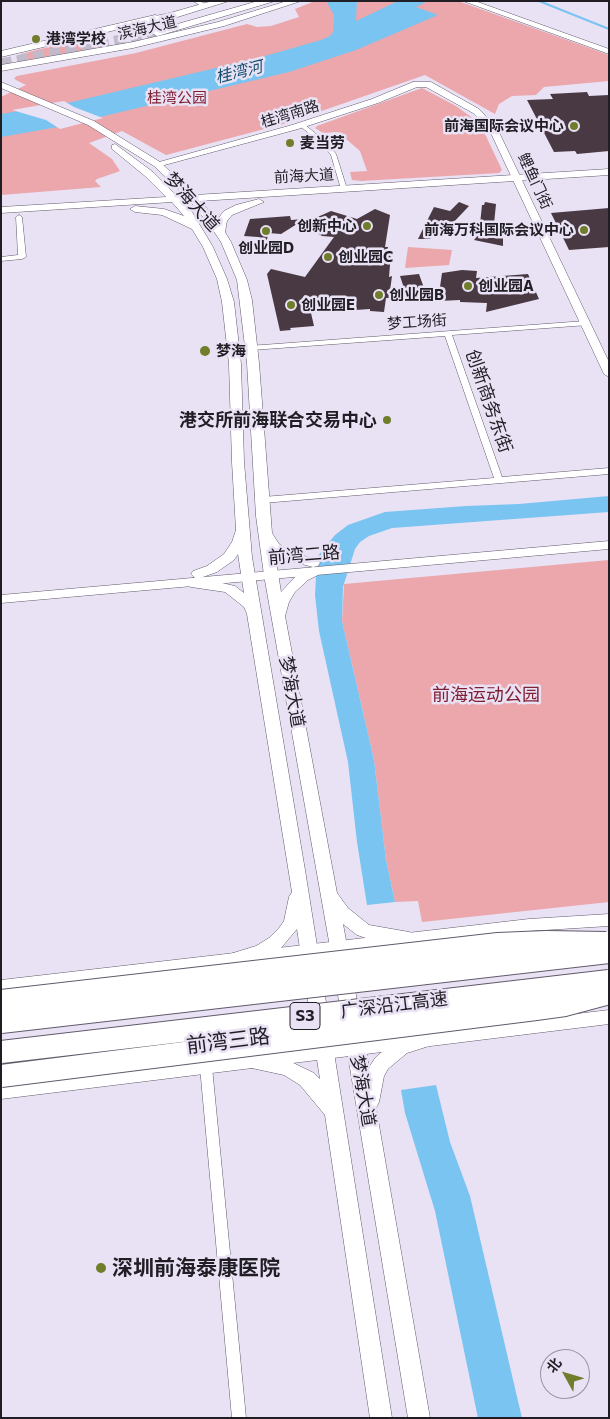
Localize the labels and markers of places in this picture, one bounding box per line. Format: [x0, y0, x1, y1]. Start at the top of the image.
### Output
place label: 港湾学校 [46, 30, 106, 48]
marker: 港湾学校 [30, 33, 42, 45]
place label: 前海国际会议中心 [444, 117, 564, 135]
marker: 前海国际会议中心 [568, 120, 580, 132]
place label: 麦当劳 [300, 134, 345, 152]
marker: 麦当劳 [284, 137, 296, 149]
place label: 创新中心 [297, 217, 357, 235]
marker: 创新中心 [361, 220, 373, 232]
place label: 前海万科国际会议中心 [424, 221, 574, 239]
marker: 前海万科国际会议中心 [578, 224, 590, 236]
marker: 创业园D [260, 225, 272, 237]
place label: 创业园D [238, 239, 294, 257]
place label: 创业园C [338, 248, 393, 266]
marker: 创业园C [322, 251, 334, 263]
place label: 创业园A [478, 277, 534, 295]
marker: 创业园A [462, 280, 474, 292]
place label: 创业园B [389, 286, 444, 304]
marker: 创业园B [373, 289, 385, 301]
place label: 创业园E [301, 296, 355, 314]
marker: 创业园E [285, 299, 297, 311]
place label: 梦海 [216, 342, 246, 360]
marker: 梦海 [198, 344, 212, 358]
place label: 港交所前海联合交易中心 [179, 409, 377, 431]
marker: 港交所前海联合交易中心 [381, 414, 393, 426]
place label: 深圳前海泰康医院 [112, 1255, 280, 1281]
marker: 深圳前海泰康医院 [94, 1261, 108, 1275]

